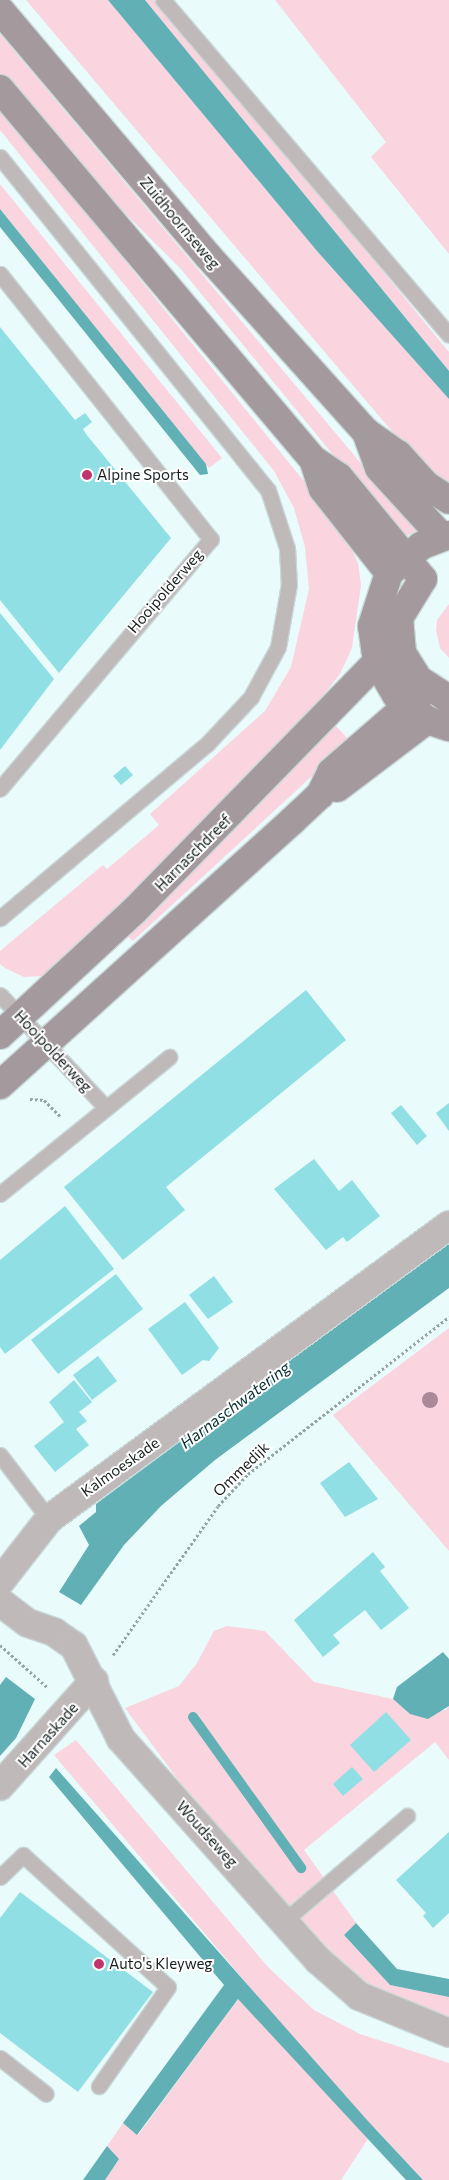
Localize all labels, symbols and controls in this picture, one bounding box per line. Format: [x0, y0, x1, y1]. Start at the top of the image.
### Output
street label: Zuidhoornseweg [136, 173, 224, 273]
place label: Alpine Sports [97, 466, 189, 484]
marker: Alpine Sports [81, 469, 93, 481]
street label: Hooipolderweg [124, 545, 206, 637]
street label: Harnaschdreef [151, 811, 235, 895]
street label: Hooipolderweg [11, 1006, 95, 1096]
water label: Harnaschwatering [176, 1357, 294, 1453]
street label: Kalmoeskade [78, 1434, 162, 1500]
street label: Ommedijk [209, 1438, 273, 1500]
street label: Harnaskade [14, 1699, 82, 1771]
street label: Woudseweg [173, 1797, 241, 1871]
place label: Auto's Kleyweg [109, 1955, 212, 1973]
marker: Auto's Kleyweg [93, 1958, 105, 1970]

